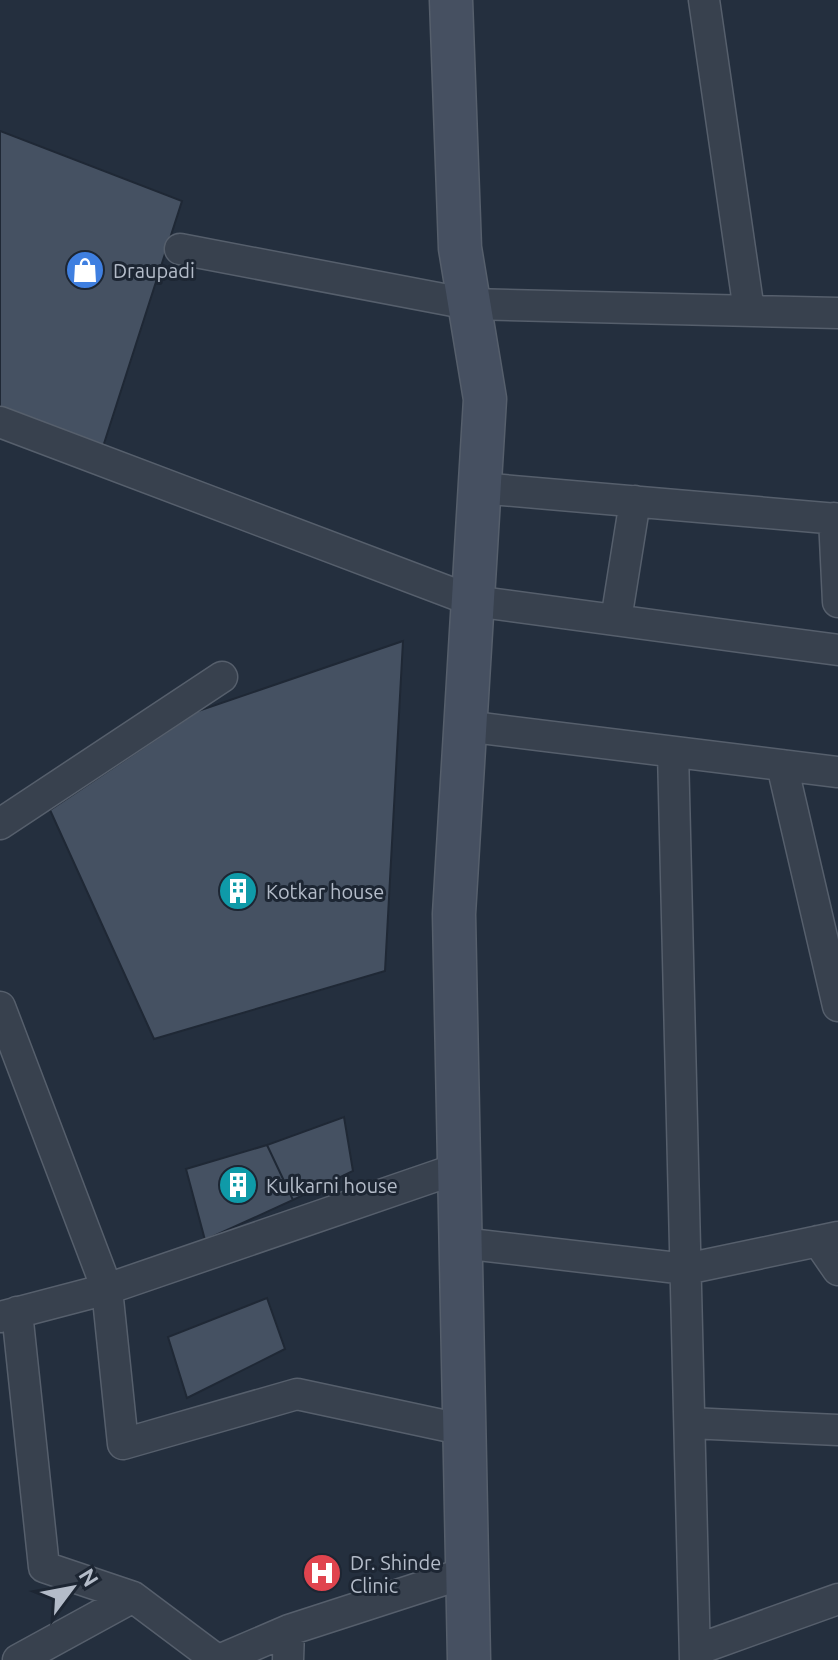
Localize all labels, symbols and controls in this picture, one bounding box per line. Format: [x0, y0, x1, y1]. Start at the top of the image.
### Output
shop icon: Draupadi [64, 249, 106, 291]
place label: Draupadi [113, 259, 195, 282]
building icon: Kotkar house [217, 870, 259, 912]
place label: Kotkar house [266, 880, 384, 903]
building icon: Kulkarni house [217, 1164, 259, 1206]
place label: Kulkarni house [266, 1174, 398, 1197]
north arrow [32, 1548, 112, 1628]
place label: Dr. Shinde Clinic [350, 1551, 441, 1597]
hospital icon: Dr. Shinde Clinic [301, 1552, 343, 1594]
text: N [74, 1564, 104, 1591]

